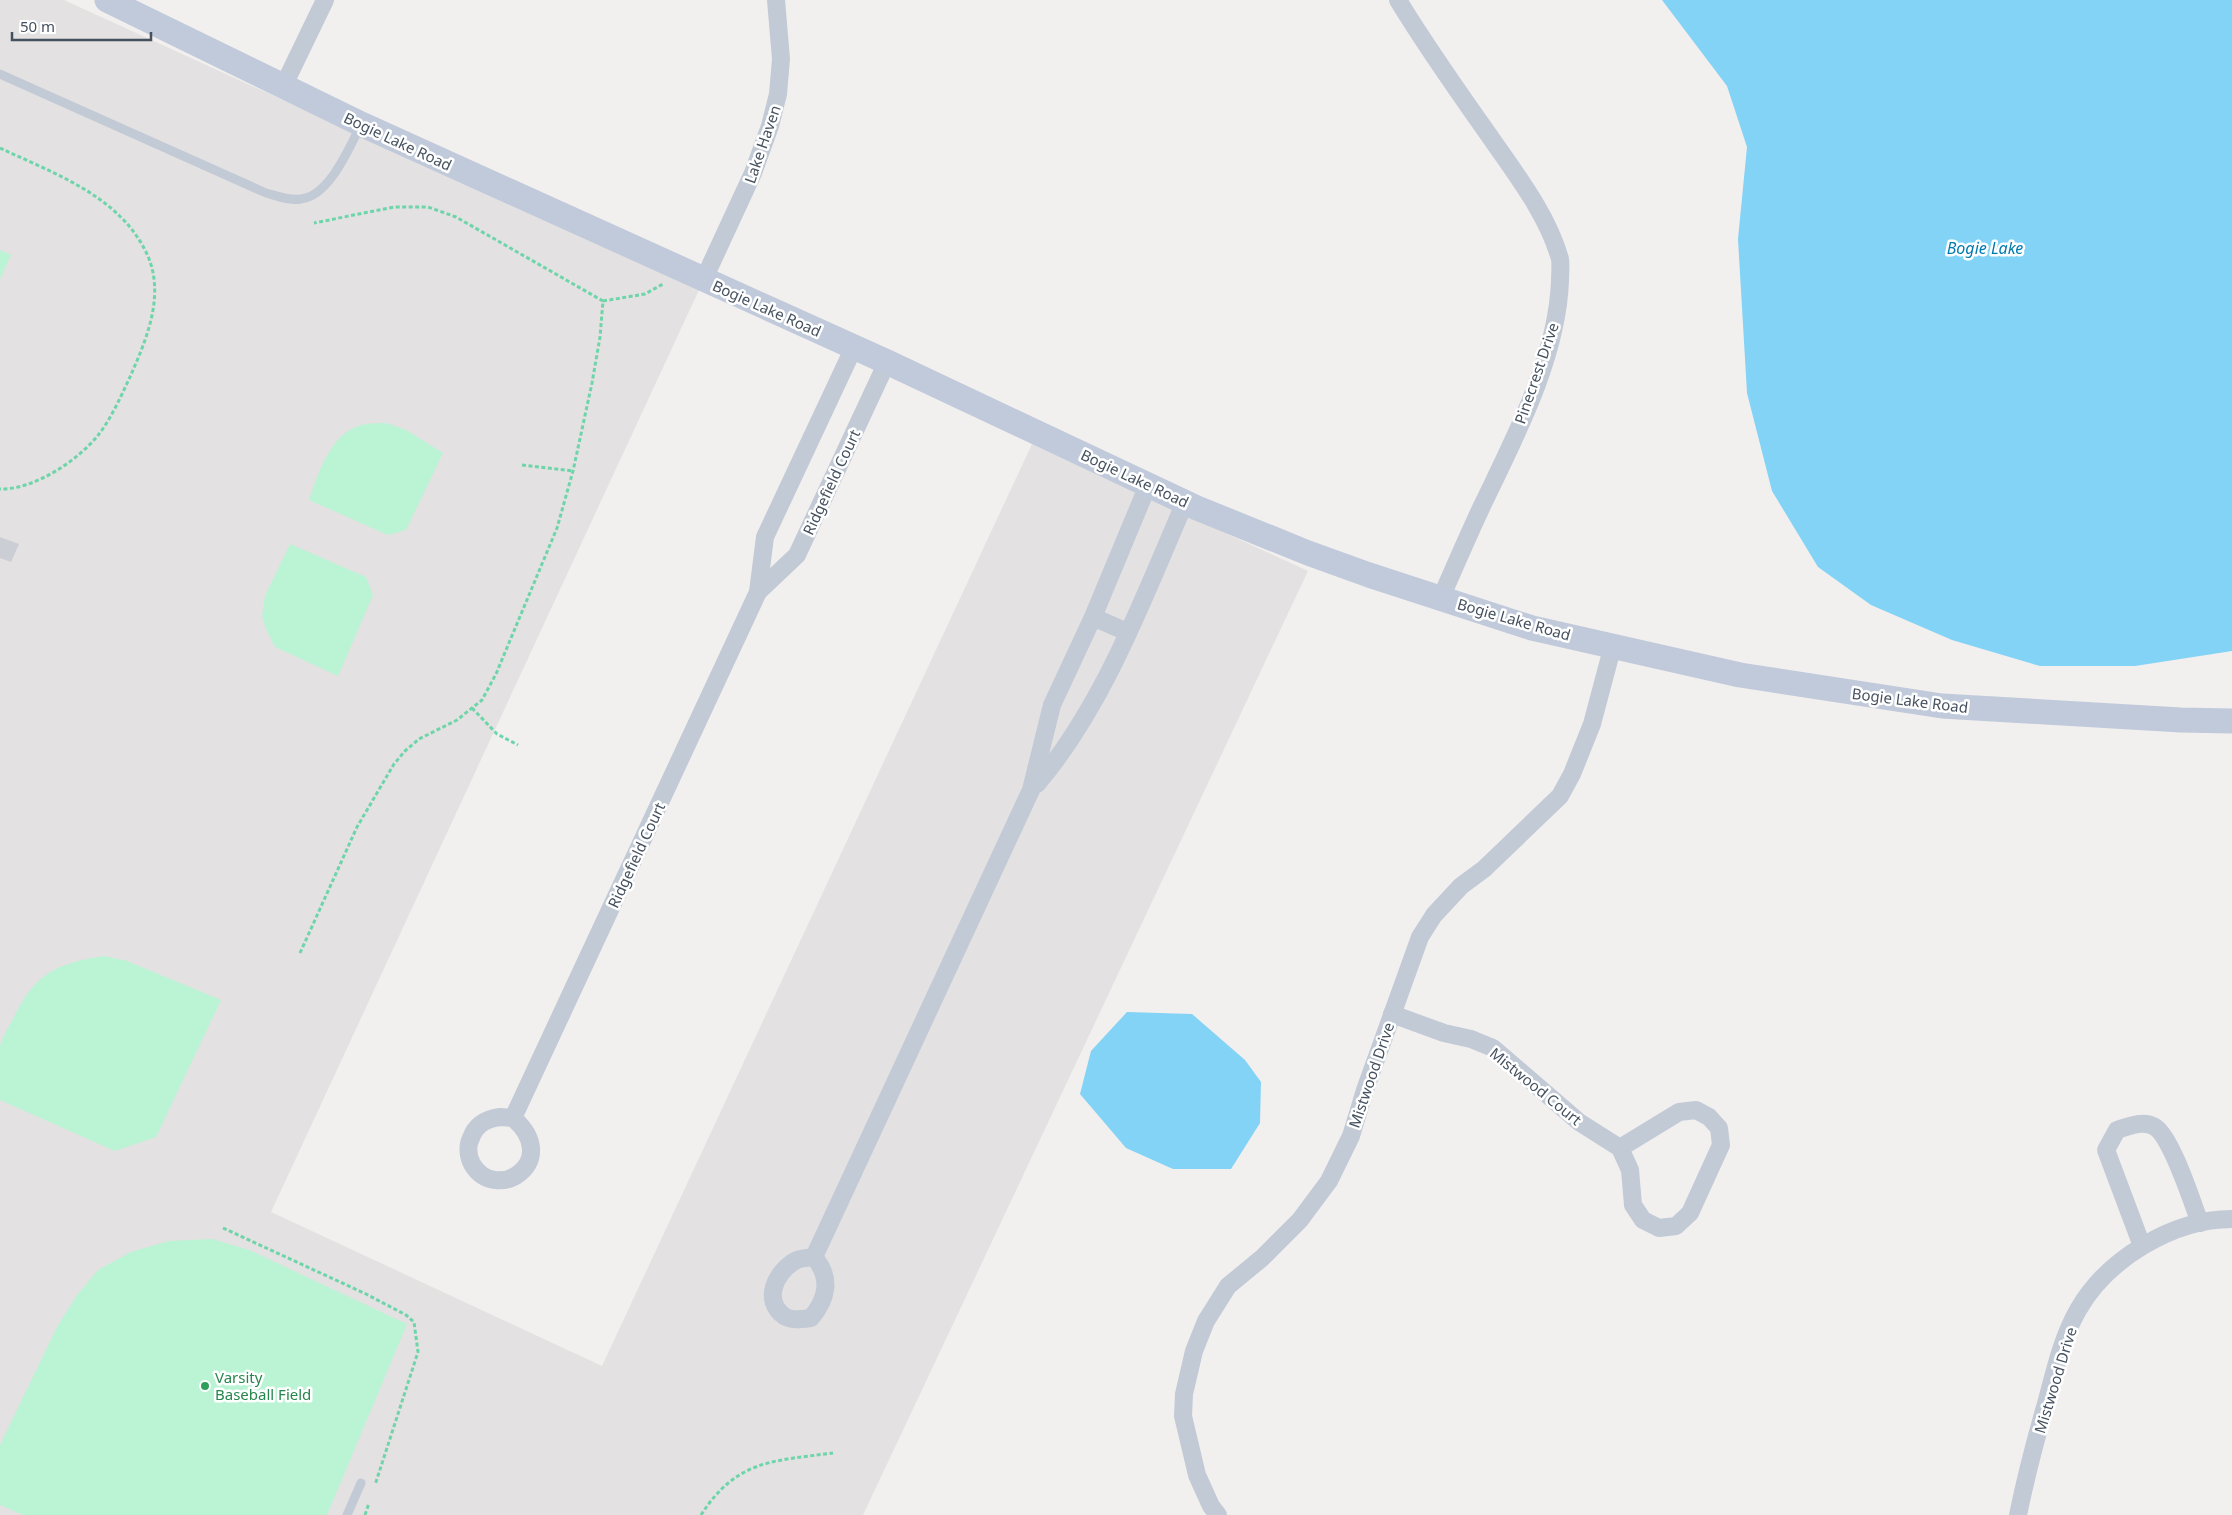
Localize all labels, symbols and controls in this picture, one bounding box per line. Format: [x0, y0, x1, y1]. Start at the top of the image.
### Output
scale bar [12, 10, 151, 42]
text: 50 m [20, 16, 55, 36]
street label: Lake Haven [739, 102, 785, 186]
street label: Bogie Lake Road [341, 107, 455, 175]
water label: Bogie Lake [1947, 237, 2023, 259]
street label: Bogie Lake Road [709, 275, 825, 341]
street label: Pinecrest Drive [1509, 320, 1563, 426]
street label: Ridgefield Court [798, 426, 864, 538]
street label: Bogie Lake Road [1078, 444, 1192, 512]
street label: Bogie Lake Road [1455, 593, 1573, 645]
street label: Bogie Lake Road [1851, 683, 1969, 717]
street label: Ridgefield Court [603, 799, 669, 911]
street label: Mistwood Drive [1344, 1020, 1398, 1130]
street label: Mistwood Court [1486, 1043, 1586, 1130]
street label: Mistwood Drive [2029, 1324, 2081, 1436]
place label: Varsity Baseball Field [215, 1367, 311, 1404]
marker: Varsity Baseball Field [199, 1380, 211, 1392]

